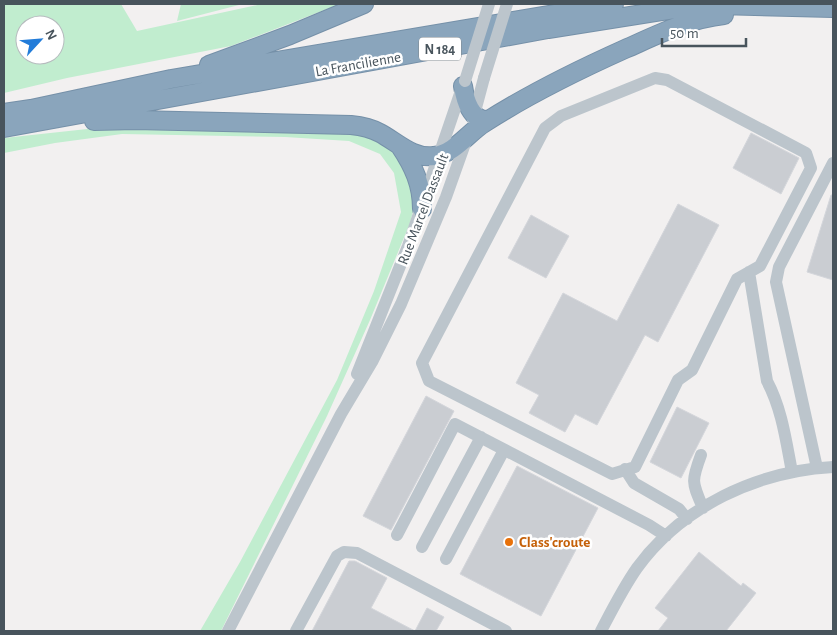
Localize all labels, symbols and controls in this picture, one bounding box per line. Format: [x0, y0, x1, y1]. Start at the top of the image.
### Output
north arrow [15, 15, 65, 65]
scale bar [662, 15, 746, 47]
text: 50 m [670, 26, 699, 41]
text: N [42, 27, 59, 42]
road number: N 184 [419, 38, 461, 61]
street label: La Francilienne [314, 50, 402, 79]
street label: Rue Marcel Dassault [395, 151, 452, 267]
place label: Class'croute [519, 535, 590, 550]
marker: Class'croute [503, 536, 515, 548]

